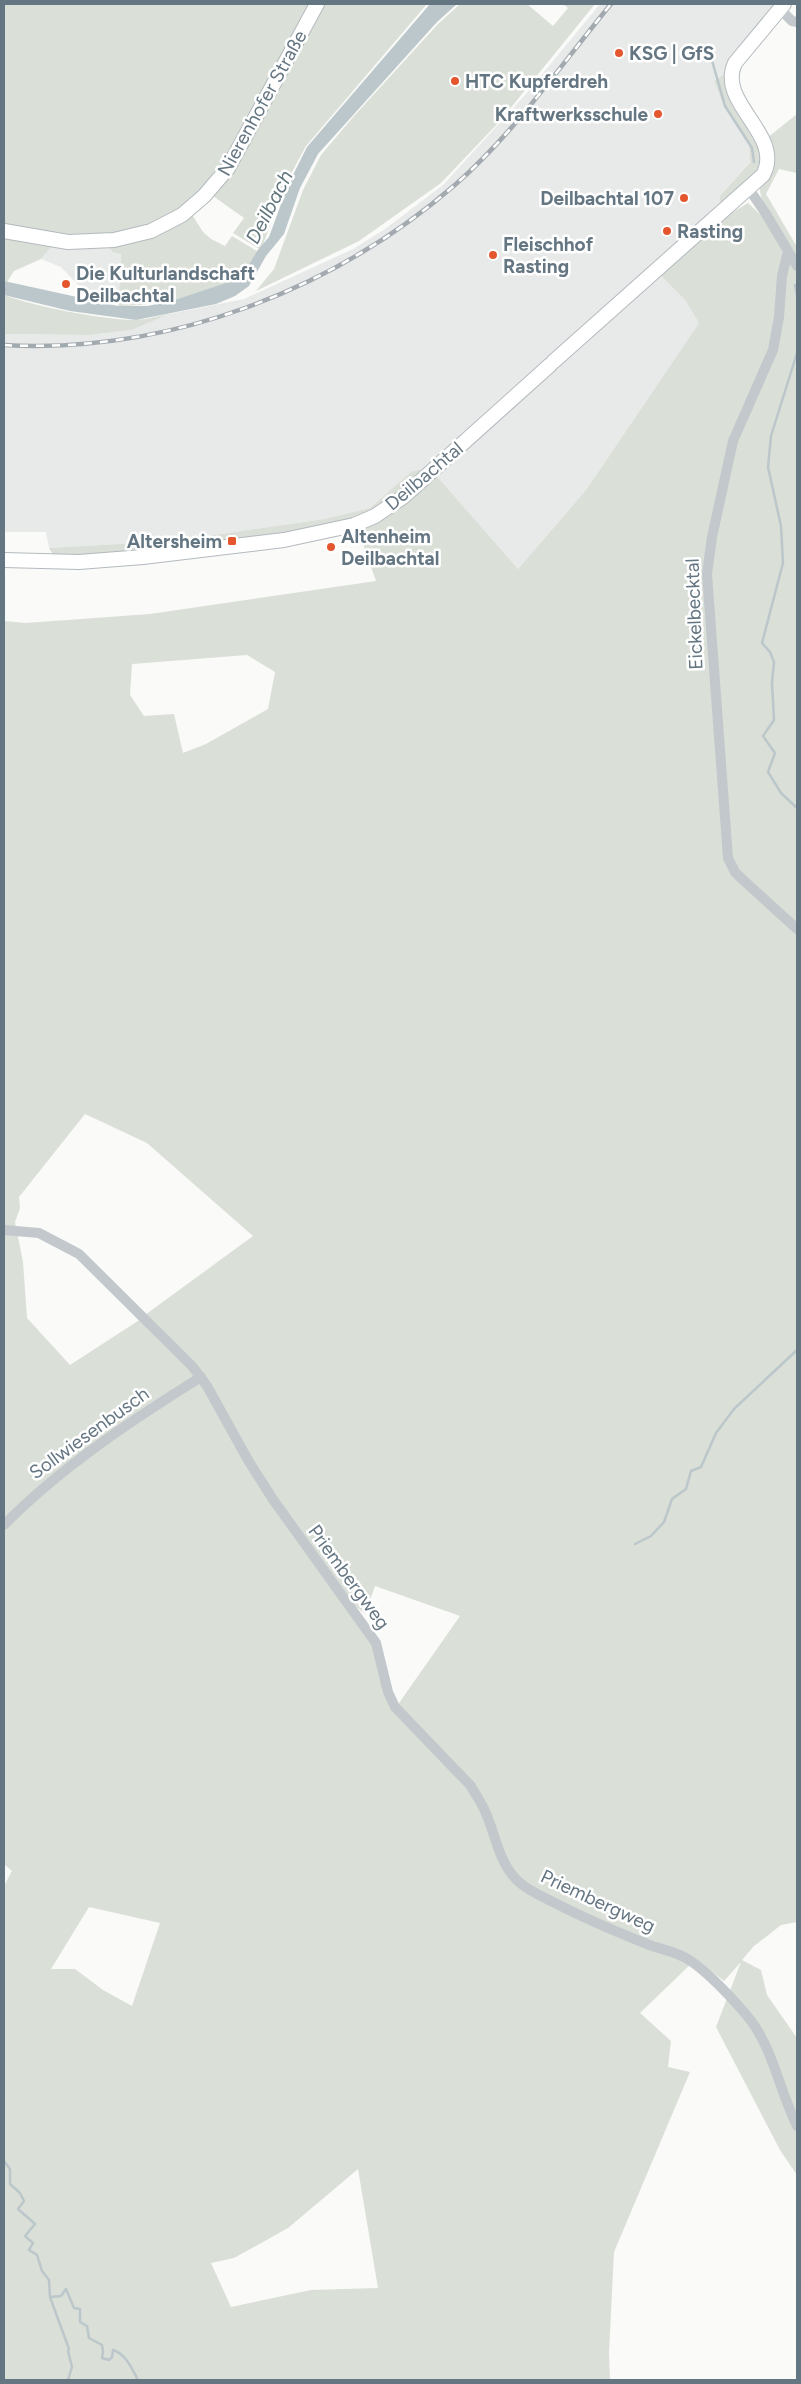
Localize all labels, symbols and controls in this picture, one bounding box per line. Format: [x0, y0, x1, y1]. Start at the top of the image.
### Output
street label: Nierenhofer Straße [212, 26, 312, 180]
place label: KSG | GfS [629, 42, 714, 65]
marker: KSG | GfS [613, 47, 625, 59]
place label: HTC Kupferdreh [465, 70, 608, 93]
marker: HTC Kupferdreh [449, 75, 461, 87]
place label: Kraftwerksschule [495, 103, 648, 126]
marker: Kraftwerksschule [652, 108, 664, 120]
water label: Deilbach [240, 166, 298, 248]
place label: Deilbachtal 107 [540, 187, 674, 210]
marker: Deilbachtal 107 [678, 192, 690, 204]
place label: Rasting [677, 220, 743, 243]
marker: Rasting [661, 225, 673, 237]
place label: Fleischhof Rasting [503, 233, 594, 278]
marker: Fleischhof Rasting [487, 249, 499, 261]
place label: Die Kulturlandschaft Deilbachtal [76, 262, 255, 307]
marker: Die Kulturlandschaft Deilbachtal [60, 278, 72, 290]
street label: Deilbachtal [380, 437, 468, 515]
place label: Altenheim Deilbachtal [341, 525, 439, 570]
place label: Altersheim [127, 530, 222, 553]
marker: Altersheim [226, 535, 238, 547]
marker: Altenheim Deilbachtal [325, 541, 337, 553]
street label: Eickelbecktal [681, 558, 707, 670]
street label: Sollwiesenbusch [25, 1382, 153, 1484]
street label: Priembergweg [303, 1520, 395, 1634]
street label: Priembergweg [537, 1864, 659, 1938]

